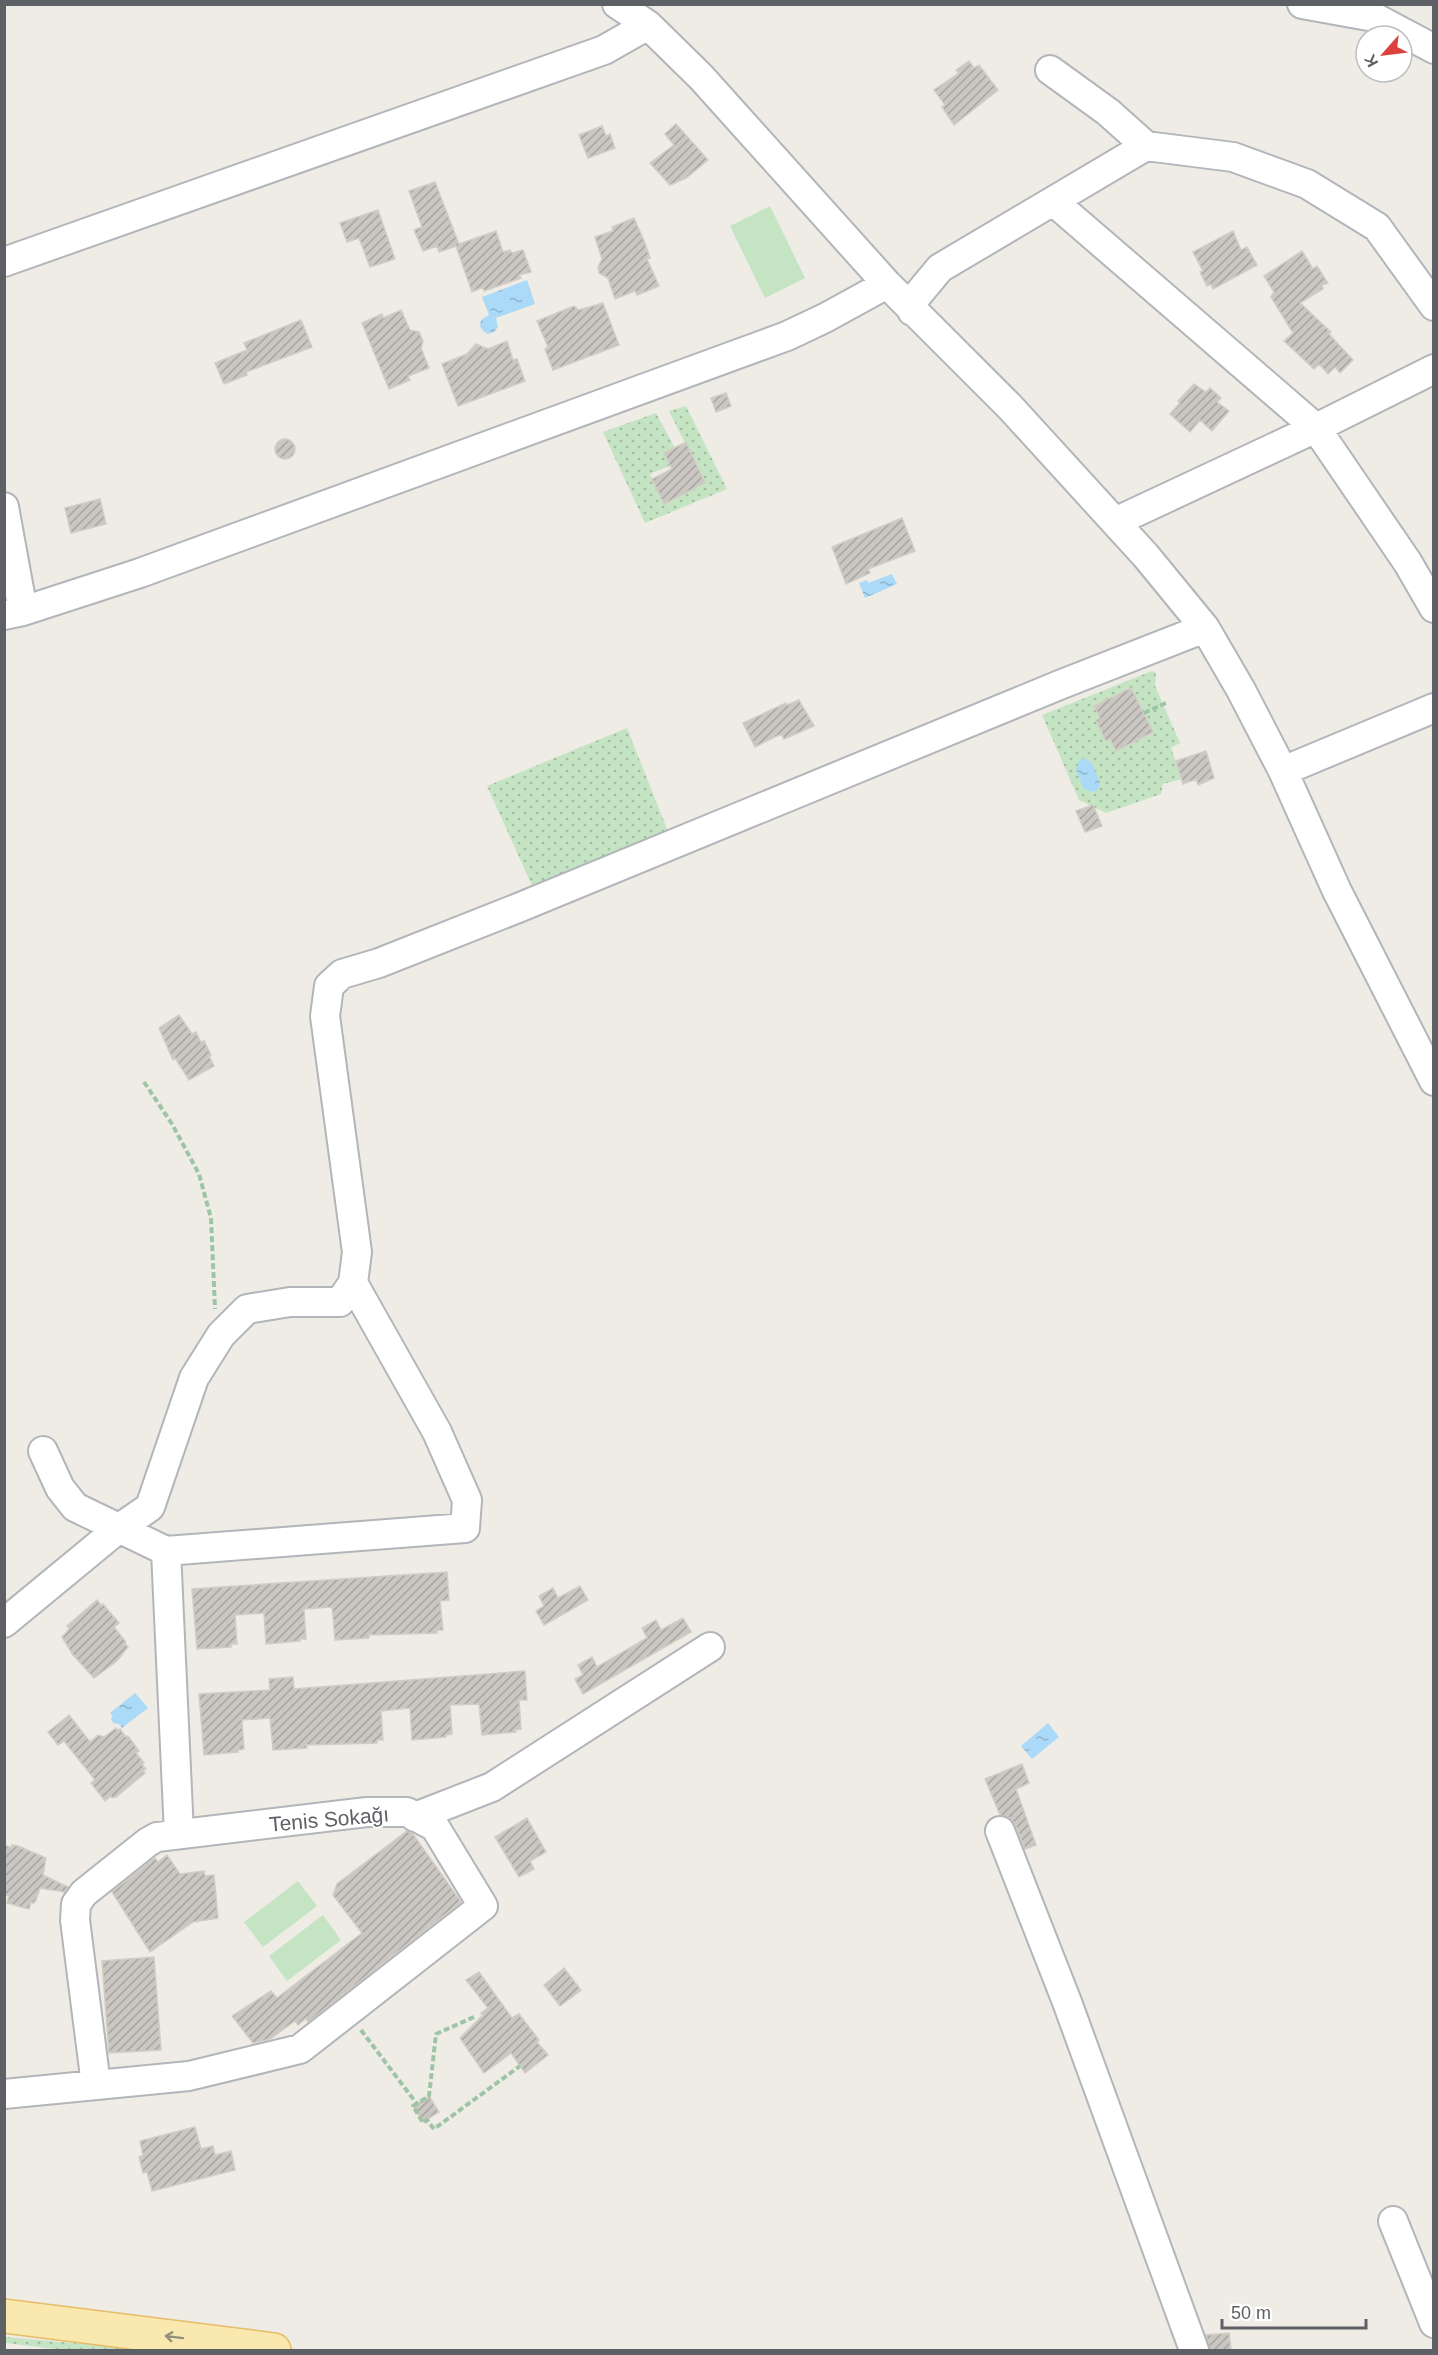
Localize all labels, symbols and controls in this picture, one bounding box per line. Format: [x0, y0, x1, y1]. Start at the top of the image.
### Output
north arrow [1354, 24, 1414, 84]
text: K [1361, 51, 1381, 70]
street label: Tenis Sokağı [268, 1802, 390, 1836]
scale bar [1222, 2292, 1366, 2330]
text: 50 m [1231, 2303, 1271, 2323]
one-way arrow [165, 2331, 185, 2342]

